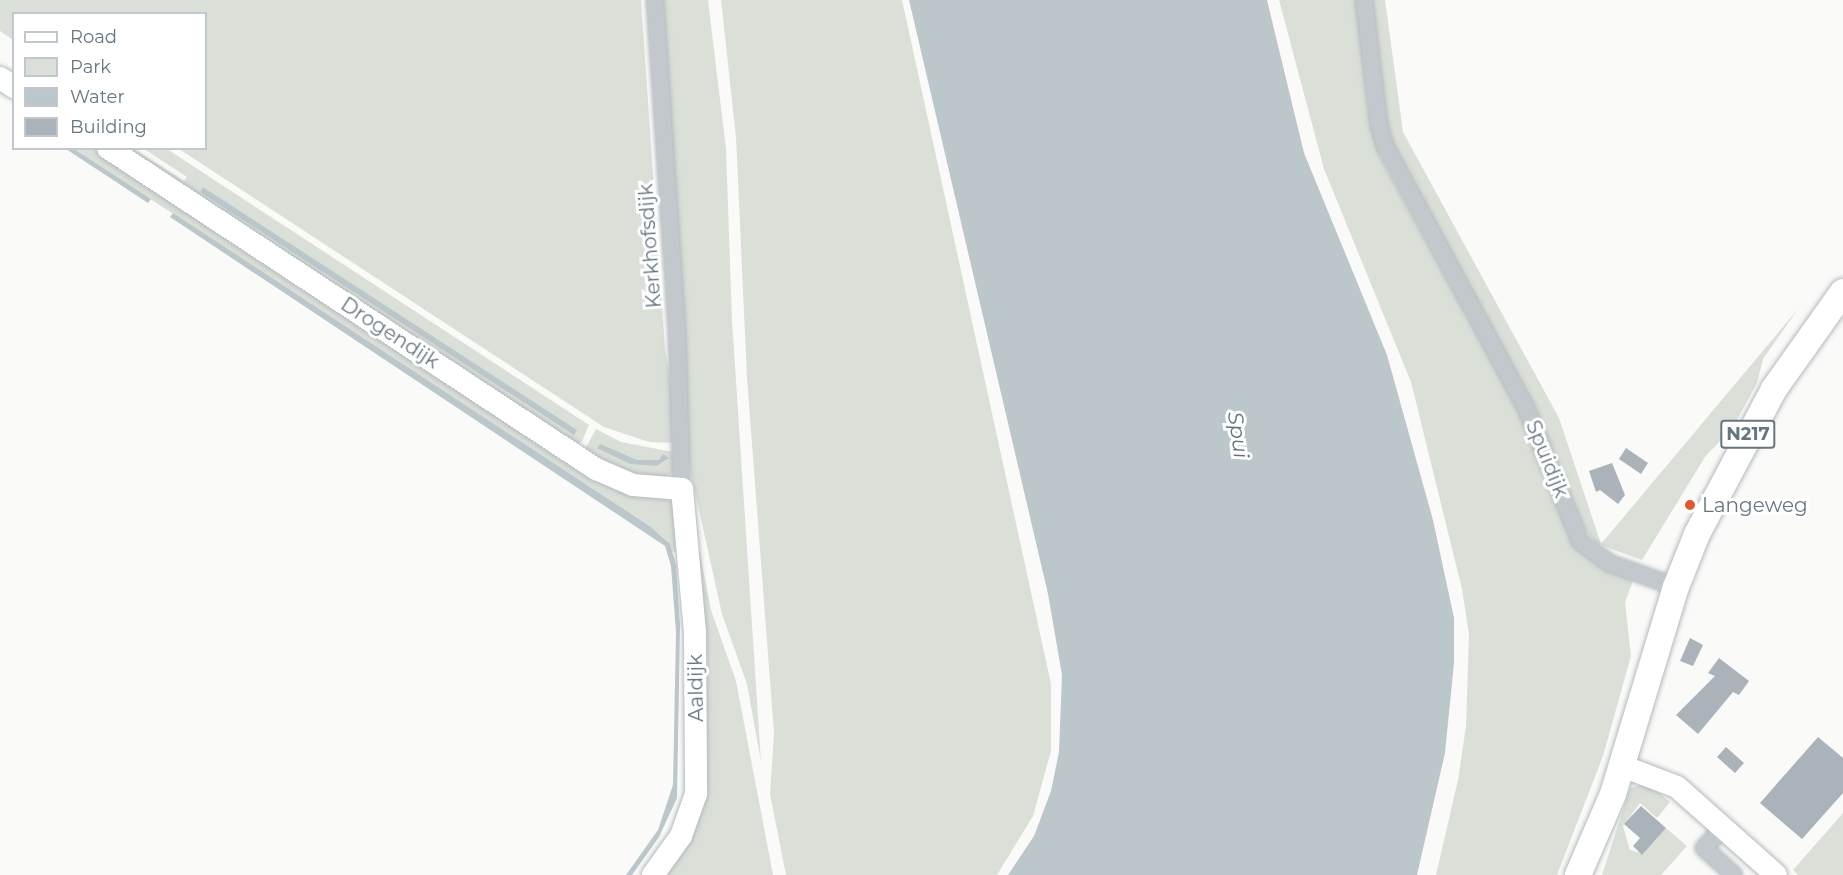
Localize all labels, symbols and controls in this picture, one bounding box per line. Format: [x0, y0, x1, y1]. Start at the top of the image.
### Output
legend [12, 12, 207, 150]
text: Road [70, 26, 117, 48]
text: Park [70, 56, 111, 78]
text: Water [70, 86, 125, 108]
text: Building [70, 116, 147, 138]
street label: Kerkhofsdijk [634, 183, 666, 309]
street label: Drogendijk [336, 292, 444, 374]
water label: Spui [1222, 410, 1254, 460]
street label: Spuidijk [1521, 417, 1573, 501]
road number: N217 [1720, 419, 1776, 449]
place label: Langeweg [1702, 493, 1808, 517]
marker: Langeweg [1683, 498, 1697, 512]
street label: Aaldijk [683, 654, 709, 722]

